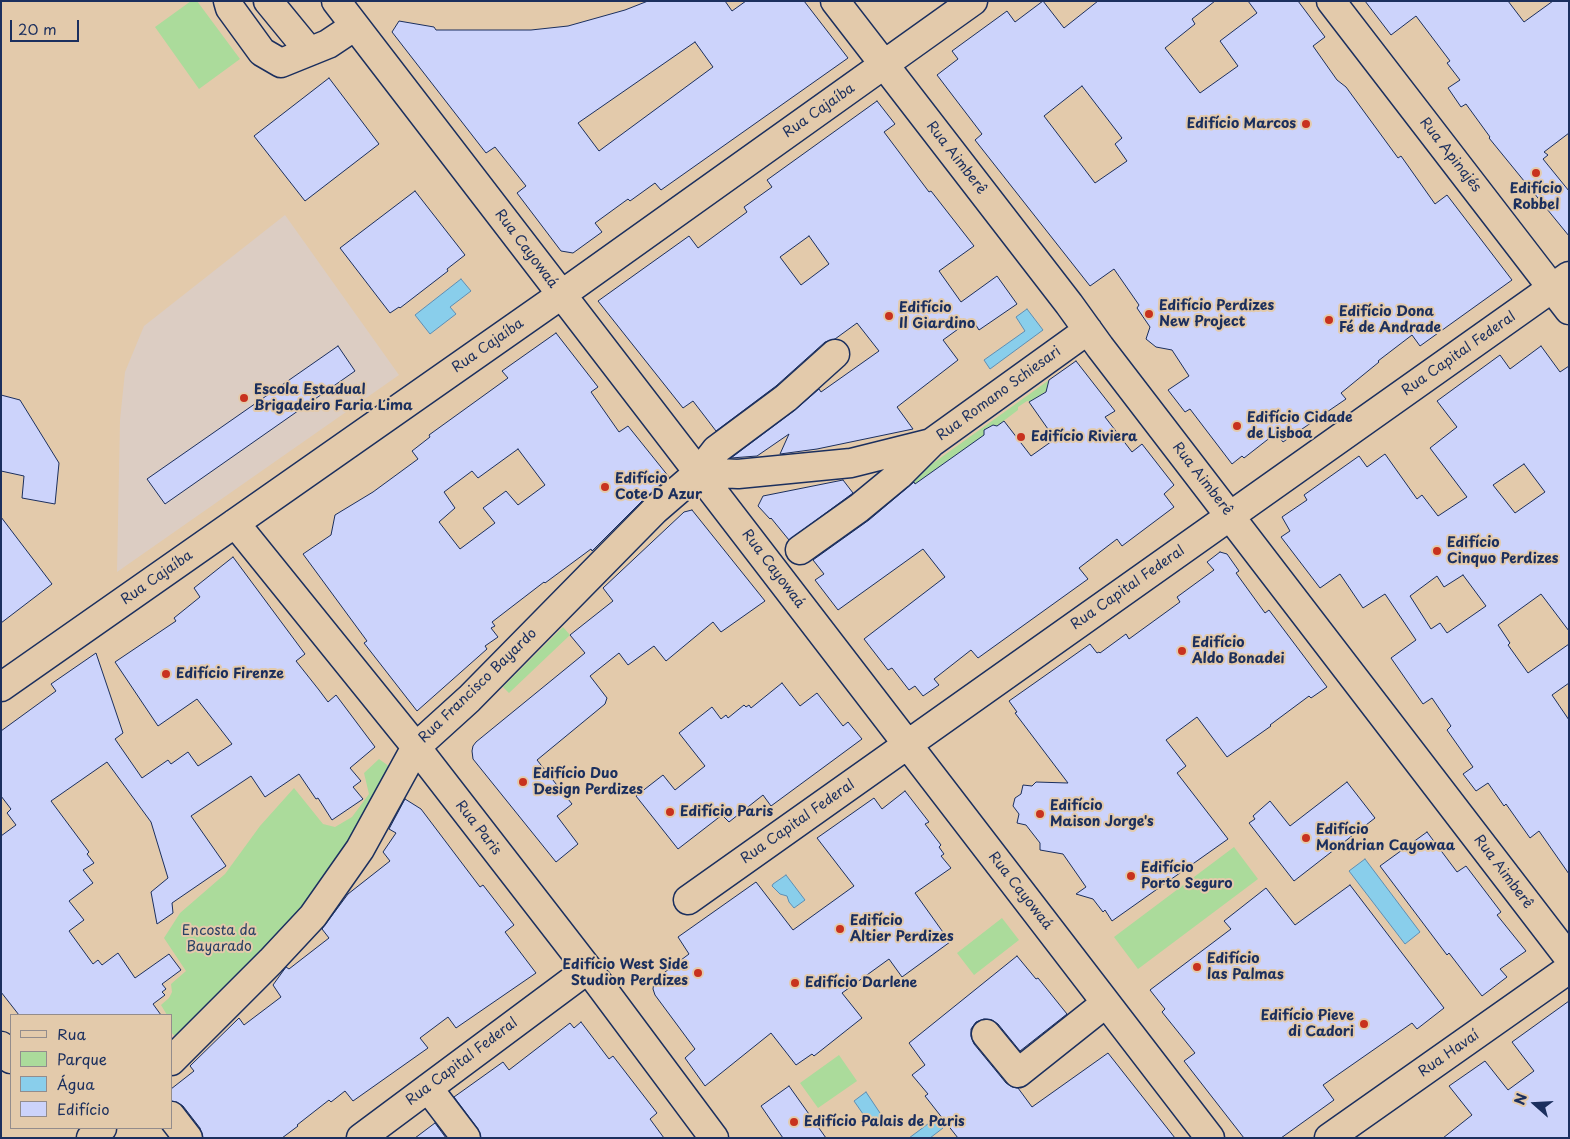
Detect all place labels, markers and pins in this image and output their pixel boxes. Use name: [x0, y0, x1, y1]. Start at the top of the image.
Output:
place label: Edifício Marcos: [1187, 116, 1296, 132]
marker: Edifício Marcos: [1300, 118, 1312, 130]
marker: Edifício Robbel: [1530, 167, 1542, 179]
place label: Edifício Robbel: [1510, 181, 1562, 213]
place label: Edifício Perdizes New Project: [1159, 298, 1274, 331]
place label: Edifício Il Giardino: [899, 300, 975, 332]
place label: Edifício Dona Fé de Andrade: [1339, 304, 1441, 336]
marker: Edifício Perdizes New Project: [1143, 308, 1155, 320]
marker: Edifício Il Giardino: [883, 310, 895, 322]
marker: Edifício Dona Fé de Andrade: [1323, 314, 1335, 326]
place label: Escola Estadual Brigadeiro Faria Lima: [254, 382, 413, 414]
marker: Escola Estadual Brigadeiro Faria Lima: [238, 392, 250, 404]
place label: Edifício Cidade de Lisboa: [1247, 410, 1353, 442]
marker: Edifício Cidade de Lisboa: [1231, 420, 1243, 432]
place label: Edifício Riviera: [1031, 429, 1138, 445]
marker: Edifício Riviera: [1015, 431, 1027, 443]
place label: Edifício Cote D Azur: [615, 471, 702, 504]
marker: Edifício Cote D Azur: [599, 481, 611, 493]
place label: Edifício Cinquo Perdizes: [1447, 535, 1559, 568]
marker: Edifício Cinquo Perdizes: [1431, 545, 1443, 557]
place label: Edifício Aldo Bonadei: [1192, 635, 1285, 668]
marker: Edifício Aldo Bonadei: [1176, 645, 1188, 657]
place label: Edifício Firenze: [176, 666, 284, 682]
marker: Edifício Firenze: [160, 668, 172, 680]
place label: Edifício Duo Design Perdizes: [533, 766, 643, 799]
marker: Edifício Duo Design Perdizes: [517, 776, 529, 788]
place label: Edifício Maison Jorge's: [1050, 798, 1154, 830]
place label: Edifício Paris: [680, 804, 773, 820]
marker: Edifício Paris: [664, 806, 676, 818]
marker: Edifício Maison Jorge's: [1034, 808, 1046, 820]
place label: Edifício Mondrian Cayowaa: [1316, 822, 1455, 854]
marker: Edifício Mondrian Cayowaa: [1300, 832, 1312, 844]
place label: Edifício Porto Seguro: [1141, 860, 1233, 892]
marker: Edifício Porto Seguro: [1125, 870, 1137, 882]
place label: Edifício Altier Perdizes: [850, 913, 954, 946]
marker: Edifício Altier Perdizes: [834, 923, 846, 935]
place label: Edifício las Palmas: [1207, 951, 1284, 984]
place label: Edifício West Side Studion Perdizes: [563, 957, 688, 990]
marker: Edifício las Palmas: [1191, 961, 1203, 973]
marker: Edifício West Side Studion Perdizes: [692, 967, 704, 979]
place label: Edifício Darlene: [805, 975, 917, 991]
marker: Edifício Darlene: [789, 977, 801, 989]
place label: Edifício Pieve di Cadori: [1261, 1008, 1354, 1040]
marker: Edifício Pieve di Cadori: [1358, 1018, 1370, 1030]
place label: Edifício Palais de Paris: [804, 1114, 965, 1130]
marker: Edifício Palais de Paris: [788, 1116, 800, 1128]

